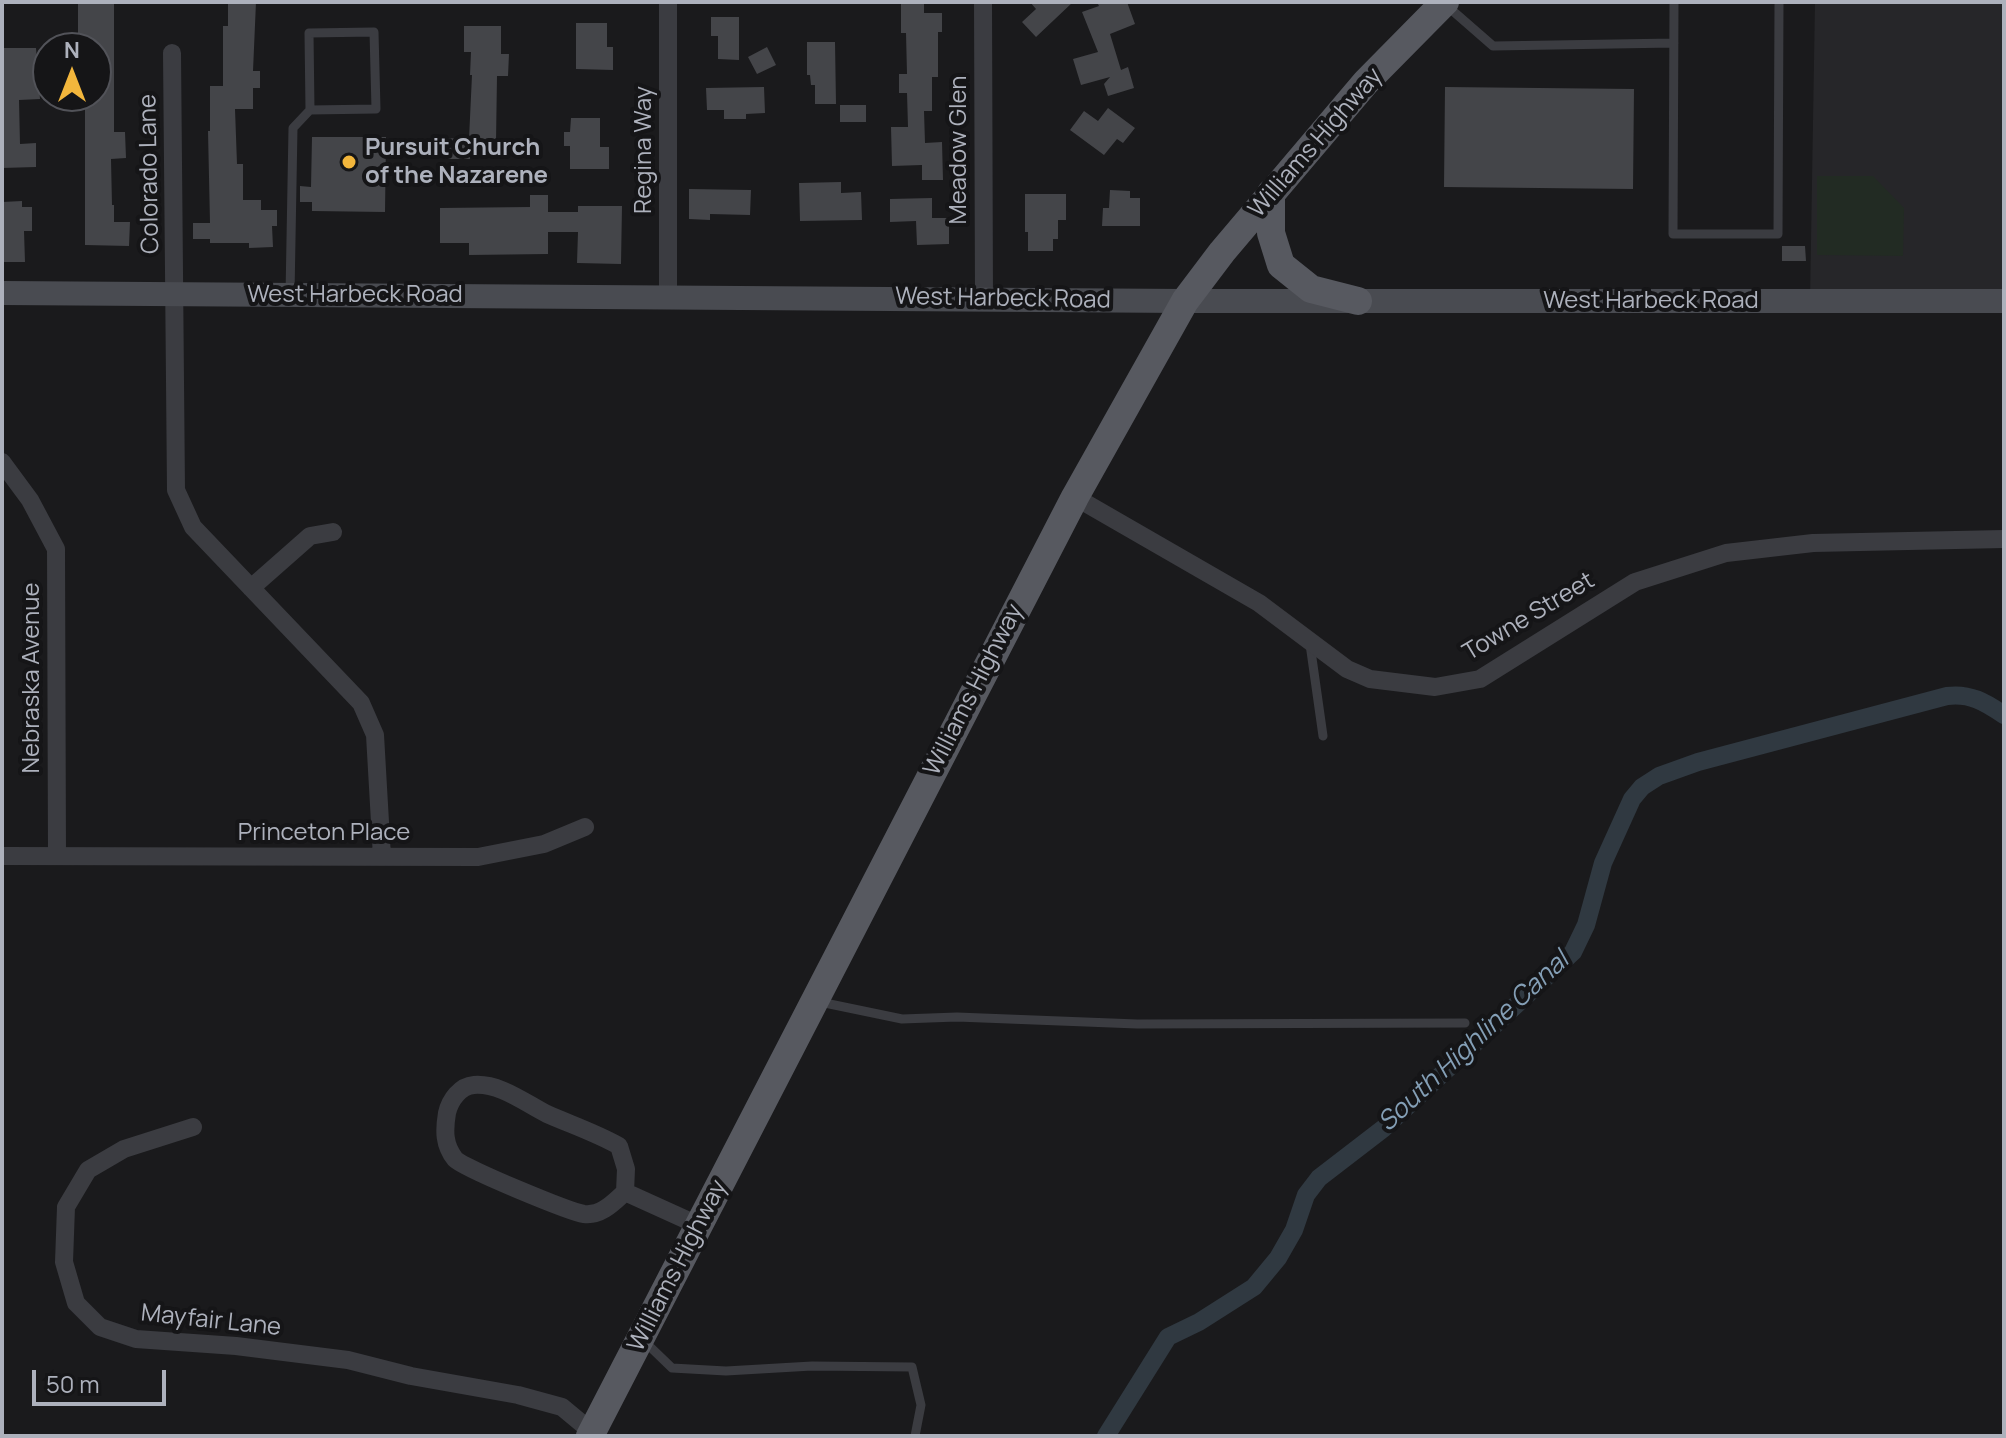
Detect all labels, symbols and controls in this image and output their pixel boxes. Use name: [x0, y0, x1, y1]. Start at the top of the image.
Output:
north arrow: [32, 32, 112, 112]
text: N: [64, 35, 80, 65]
street label: Williams Highway: [1243, 62, 1389, 224]
street label: Meadow Glen: [945, 76, 973, 224]
street label: Regina Way: [630, 86, 658, 214]
street label: Colorado Lane: [134, 94, 166, 254]
place label: Pursuit Church of the Nazarene: [365, 134, 548, 190]
marker: Pursuit Church of the Nazarene: [340, 153, 358, 171]
street label: West Harbeck Road: [247, 281, 463, 309]
street label: West Harbeck Road: [895, 283, 1111, 315]
street label: West Harbeck Road: [1543, 287, 1759, 315]
street label: Towne Street: [1458, 567, 1600, 667]
street label: Nebraska Avenue: [18, 583, 46, 773]
street label: Williams Highway: [918, 599, 1030, 781]
street label: Princeton Place: [238, 819, 410, 847]
water label: South Highline Canal: [1372, 946, 1576, 1138]
street label: Williams Highway: [622, 1175, 734, 1357]
street label: Mayfair Lane: [140, 1299, 282, 1343]
scale bar: [36, 1354, 170, 1404]
text: 50 m: [46, 1367, 100, 1400]

